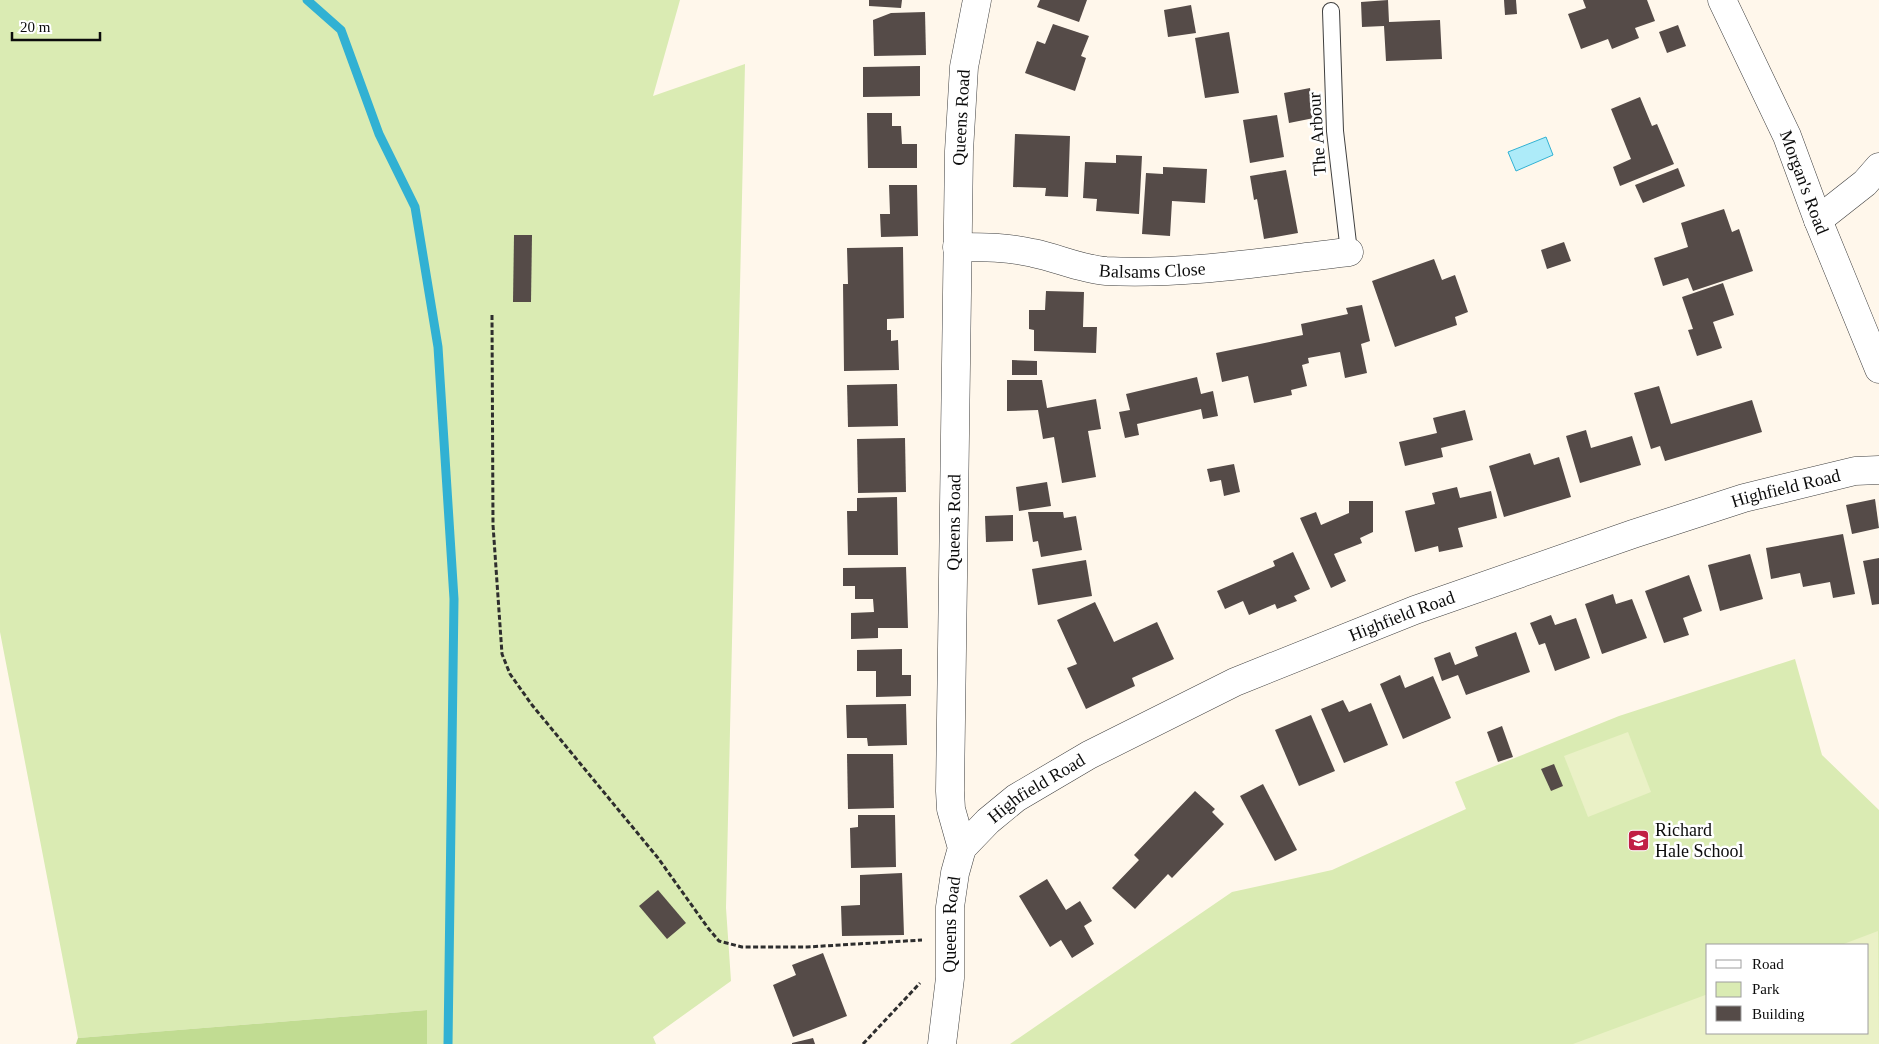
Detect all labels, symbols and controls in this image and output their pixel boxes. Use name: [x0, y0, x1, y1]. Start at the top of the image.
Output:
scale bar: [12, 10, 100, 42]
text: 20 m: [20, 19, 51, 35]
street label: Queens Road: [949, 69, 974, 166]
street label: The Arbour: [1304, 92, 1330, 176]
street label: Morgan's Road: [1776, 127, 1833, 237]
street label: Balsams Close: [1098, 259, 1206, 282]
street label: Highfield Road: [1729, 465, 1842, 511]
street label: Queens Road: [943, 474, 964, 571]
street label: Highfield Road: [1346, 587, 1457, 645]
street label: Highfield Road: [984, 750, 1088, 827]
place label: Richard Hale School: [1655, 820, 1743, 861]
school or university icon: Richard Hale School: [1627, 828, 1651, 852]
street label: Queens Road: [940, 875, 964, 973]
legend: [1706, 944, 1869, 1034]
text: Road: [1752, 956, 1784, 972]
text: Park: [1752, 981, 1780, 997]
text: Building: [1752, 1006, 1805, 1022]

